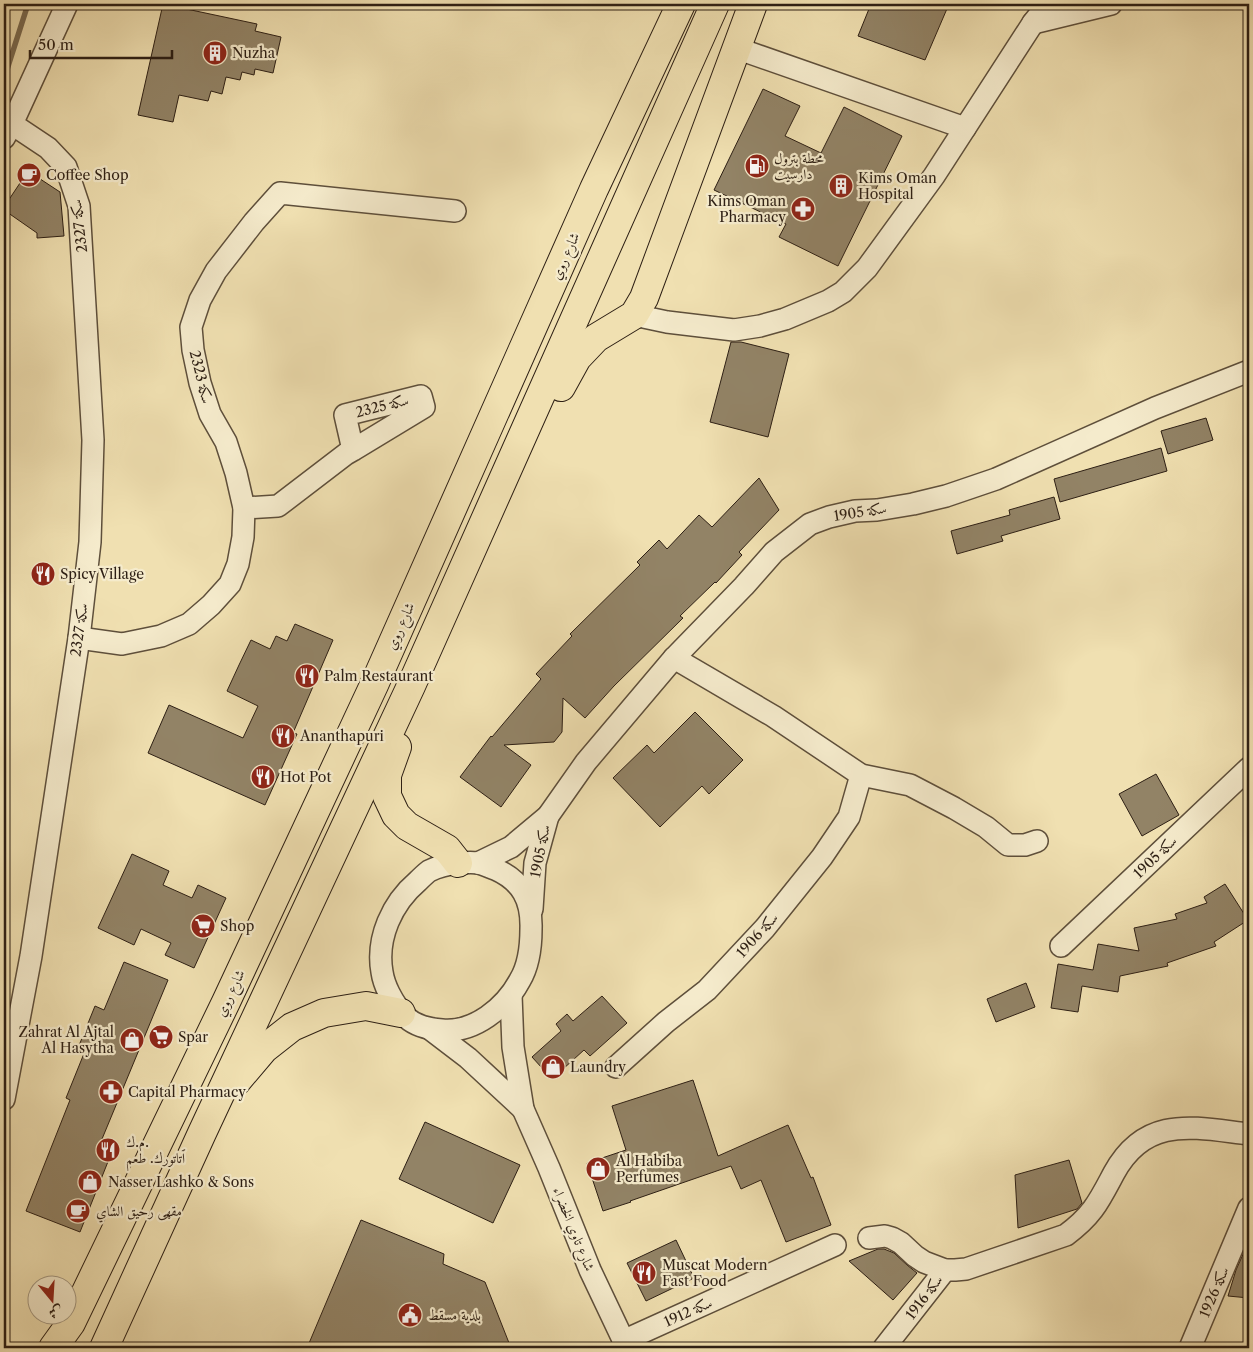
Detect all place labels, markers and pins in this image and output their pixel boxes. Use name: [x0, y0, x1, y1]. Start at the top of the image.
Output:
building icon: Nuzha: [202, 40, 228, 66]
place label: Nuzha: [232, 44, 276, 62]
place label: محطة بترول دارسيت: [774, 149, 824, 183]
fuel station icon: محطة بترول دارسيت: [744, 153, 770, 179]
cafe icon: Coffee Shop: [16, 162, 42, 188]
place label: Coffee Shop: [46, 166, 129, 184]
place label: Kims Oman Hospital: [858, 169, 937, 203]
building icon: Kims Oman Hospital: [828, 173, 854, 199]
place label: Kims Oman Pharmacy: [707, 192, 786, 226]
pharmacy icon: Kims Oman Pharmacy: [790, 196, 816, 222]
restaurant icon: Spicy Village: [30, 561, 56, 587]
place label: Spicy Village: [60, 565, 144, 583]
restaurant icon: Palm Restaurant: [294, 663, 320, 689]
place label: Palm Restaurant: [324, 667, 433, 685]
restaurant icon: Ananthapuri: [270, 723, 296, 749]
place label: Ananthapuri: [299, 727, 384, 745]
restaurant icon: Hot Pot: [250, 764, 276, 790]
place label: Hot Pot: [280, 768, 331, 786]
supermarket icon: Shop: [190, 913, 216, 939]
place label: Shop: [220, 917, 254, 935]
place label: Zahrat Al Ajtal Al Hasytha: [19, 1023, 115, 1057]
supermarket icon: Spar: [148, 1024, 174, 1050]
shop icon: Zahrat Al Ajtal Al Hasytha: [119, 1027, 145, 1053]
place label: Spar: [178, 1028, 208, 1046]
shop icon: Laundry: [540, 1054, 566, 1080]
place label: Laundry: [570, 1058, 626, 1076]
pharmacy icon: Capital Pharmacy: [98, 1079, 124, 1105]
place label: Capital Pharmacy: [128, 1083, 246, 1101]
place label: م.ك. ٱتاتورك. طعم: [126, 1133, 186, 1172]
restaurant icon: م.ك. ٱتاتورك. طعم: [95, 1137, 121, 1163]
place label: Al Habiba Perfumes: [615, 1152, 683, 1186]
shop icon: Al Habiba Perfumes: [585, 1156, 611, 1182]
shop icon: Nasser Lashko & Sons: [77, 1169, 103, 1195]
place label: Nasser Lashko & Sons: [108, 1173, 254, 1191]
cafe icon: مقهى رحيق الشاي: [65, 1198, 91, 1224]
place label: مقهى رحيق الشاي: [96, 1202, 182, 1223]
place label: Muscat Modern Fast Food: [662, 1256, 768, 1290]
restaurant icon: Muscat Modern Fast Food: [631, 1260, 657, 1286]
public building icon: بلدية مسقط: [397, 1302, 423, 1328]
place label: بلدية مسقط: [428, 1306, 481, 1324]

